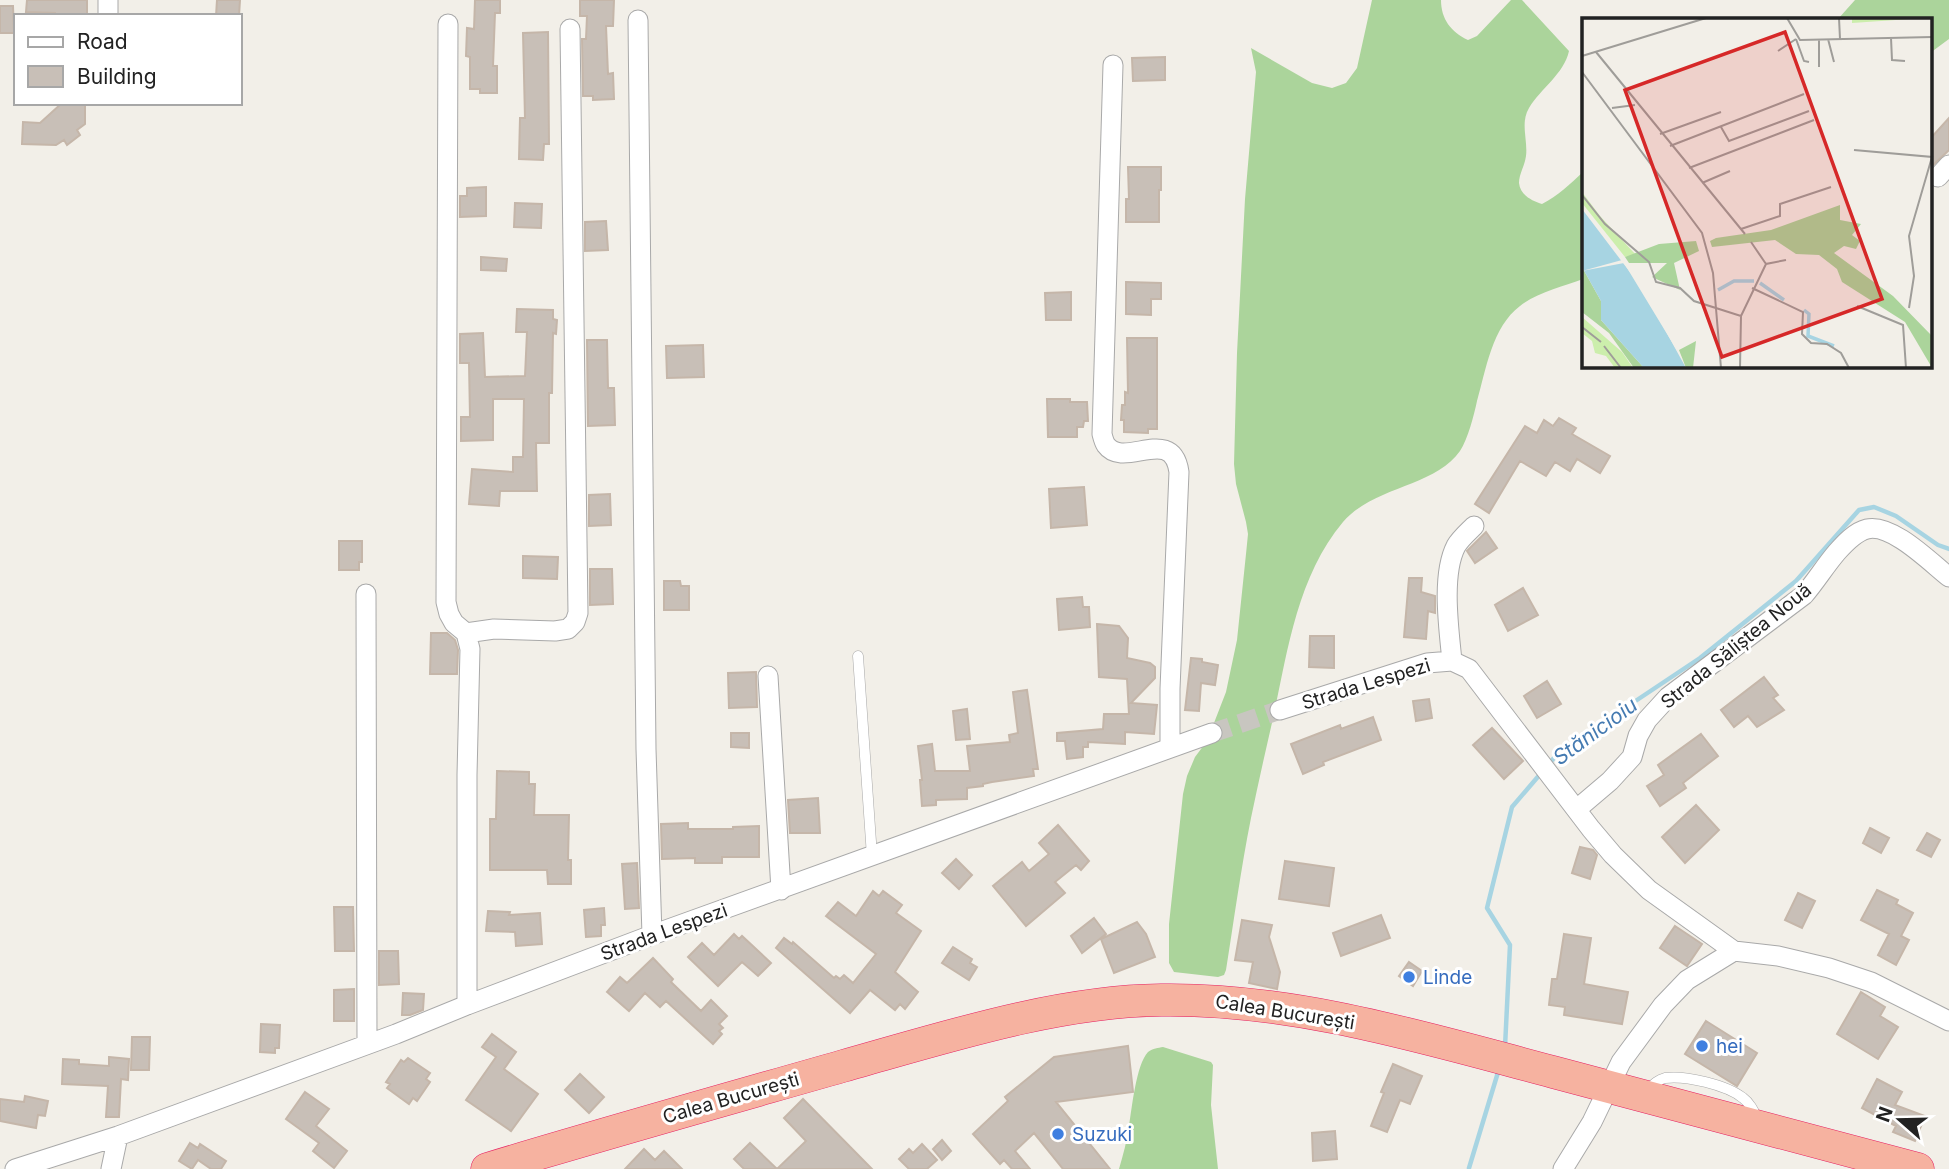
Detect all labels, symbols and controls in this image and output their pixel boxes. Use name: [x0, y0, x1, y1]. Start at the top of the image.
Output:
legend: [14, 14, 242, 105]
inset map: [1582, 18, 1932, 368]
text: Road: [77, 29, 128, 54]
text: Building: [77, 64, 157, 89]
street label: Strada Săliștea Nouă: [1656, 578, 1816, 714]
street label: Strada Lespezi: [1299, 654, 1433, 714]
water label: Stănicioiu: [1548, 692, 1642, 770]
street label: Strada Lespezi: [597, 898, 731, 966]
place label: Linde: [1423, 966, 1472, 989]
marker: Linde: [1401, 969, 1417, 985]
street label: Calea București: [1214, 990, 1356, 1034]
place label: hei: [1716, 1035, 1743, 1058]
marker: hei: [1694, 1038, 1710, 1054]
street label: Calea București: [660, 1068, 802, 1128]
north arrow: [1865, 1085, 1935, 1155]
text: N: [1871, 1104, 1898, 1125]
place label: Suzuki: [1072, 1123, 1132, 1146]
marker: Suzuki: [1050, 1126, 1066, 1142]

